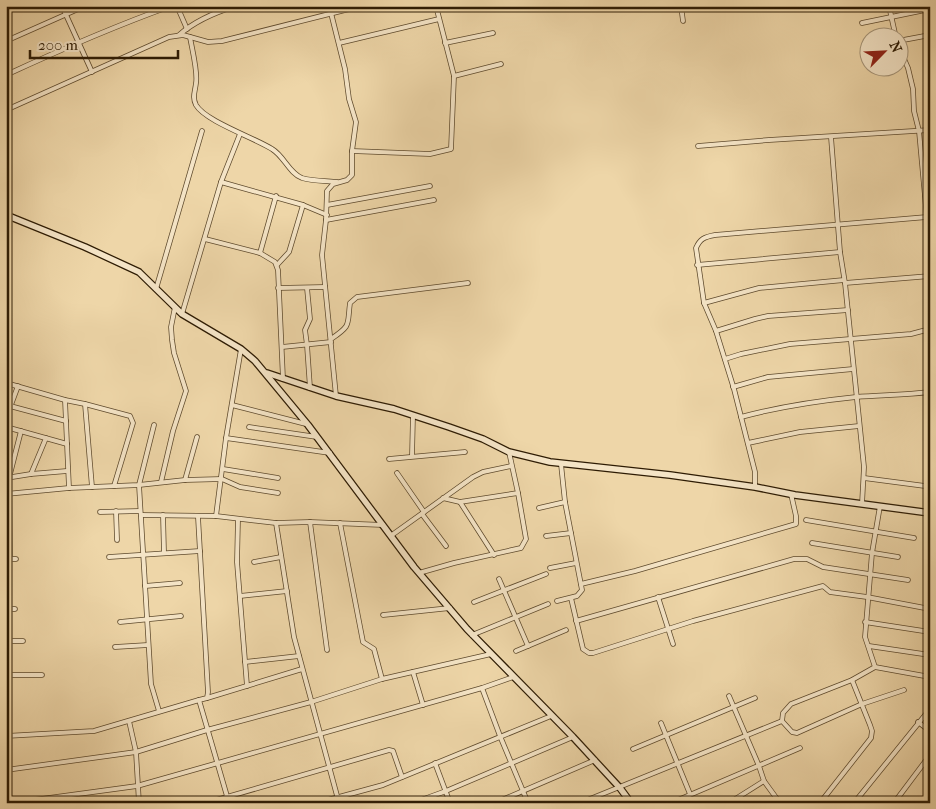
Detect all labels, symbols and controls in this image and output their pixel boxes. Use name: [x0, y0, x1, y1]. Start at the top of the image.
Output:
scale bar: [30, 28, 178, 60]
north arrow: [858, 28, 908, 78]
text: 200 m: [38, 36, 78, 54]
text: N: [885, 39, 905, 56]

